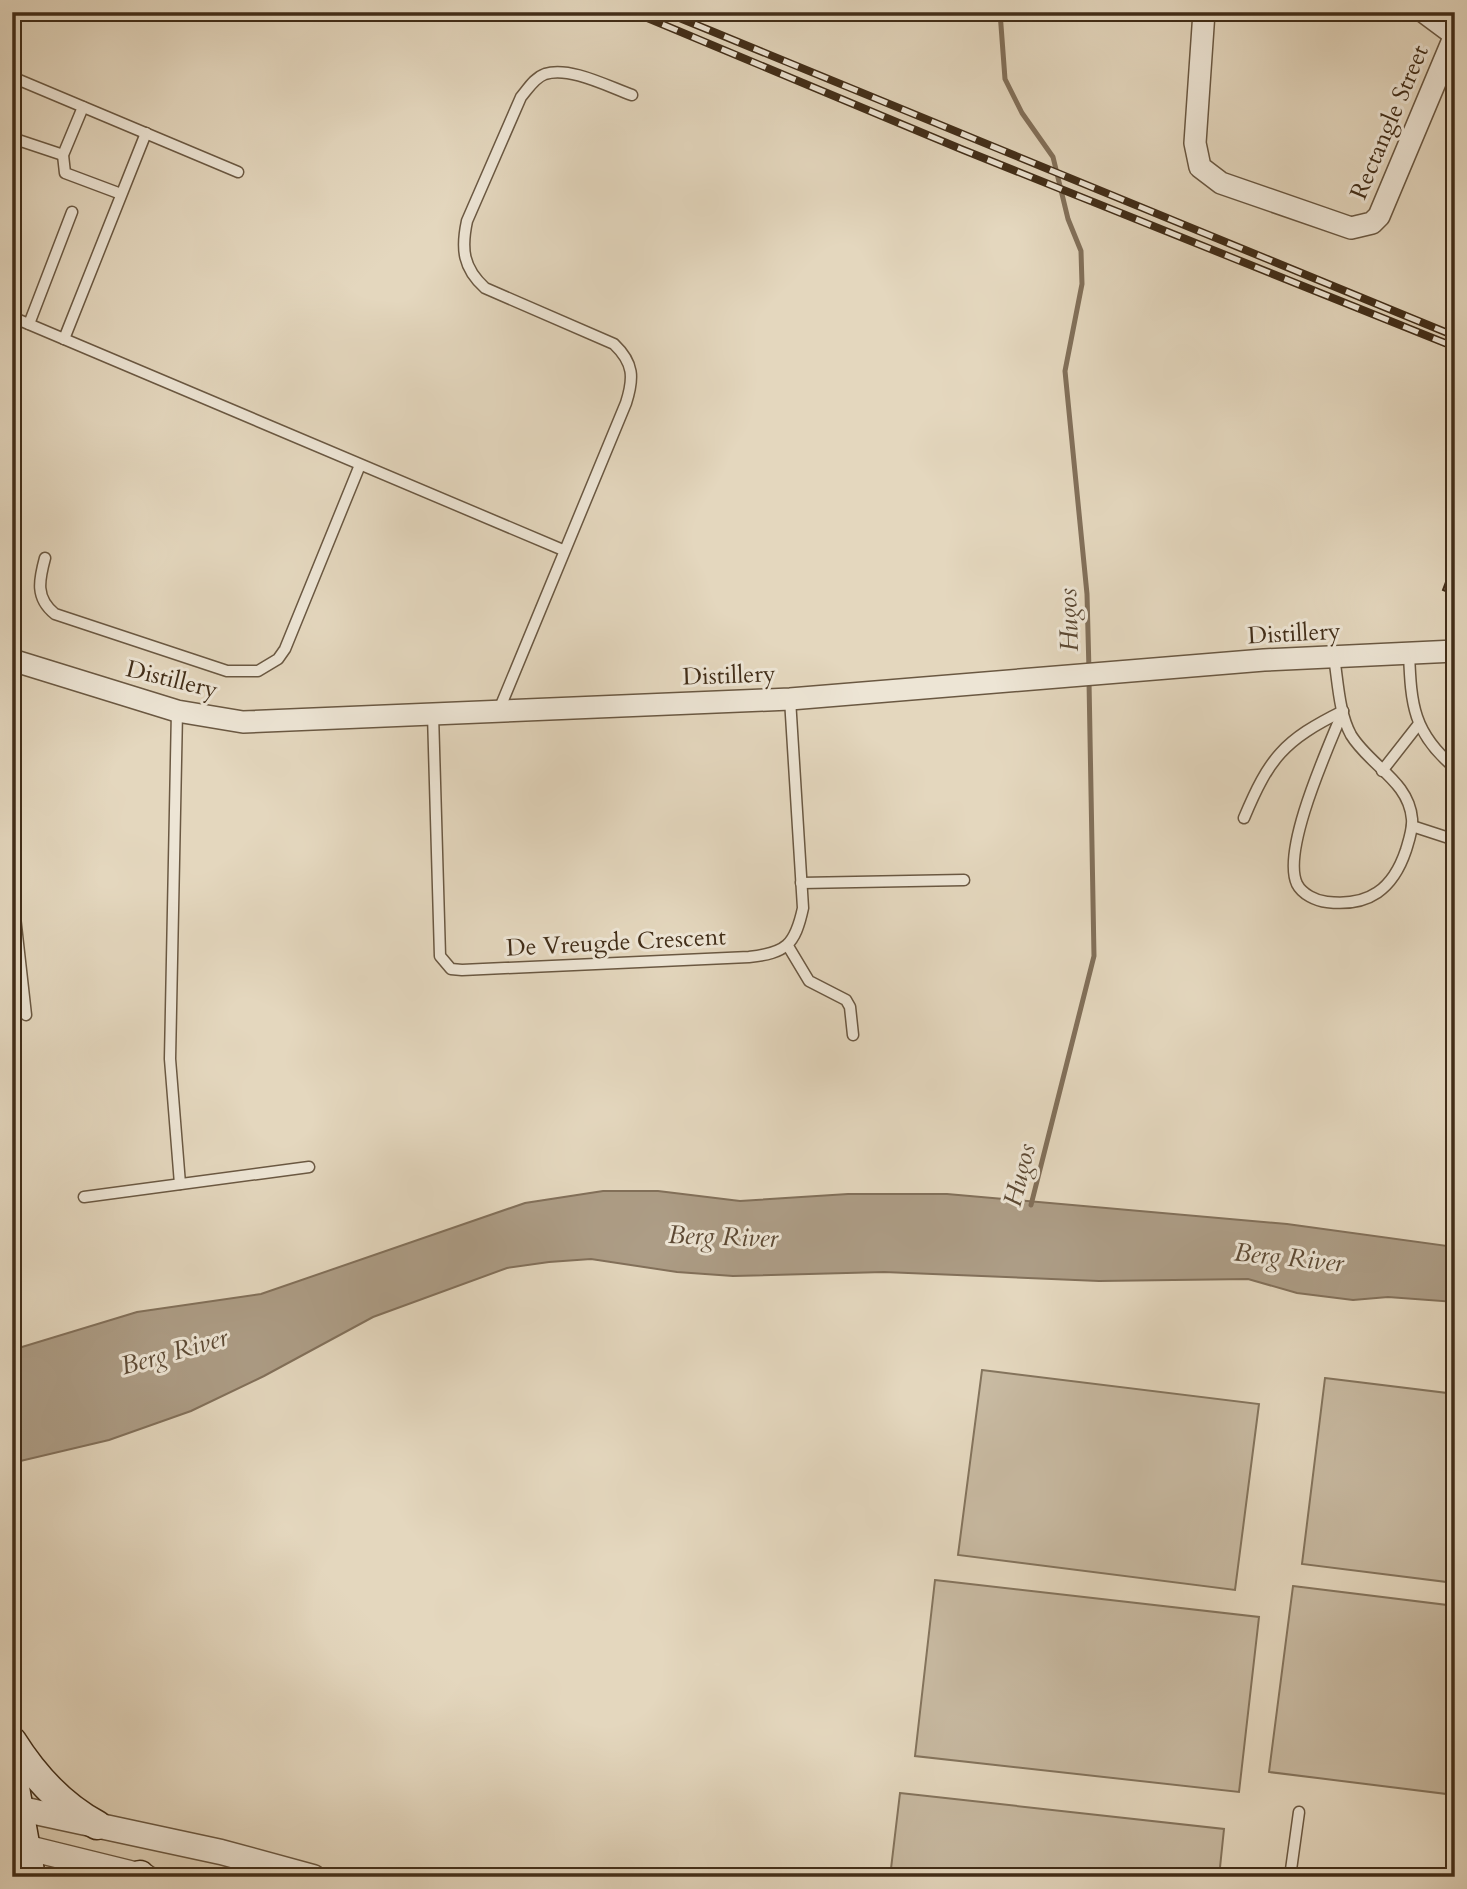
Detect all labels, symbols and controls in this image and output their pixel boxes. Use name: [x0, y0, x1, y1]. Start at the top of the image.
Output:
street label: Rectangle Street: [1342, 40, 1437, 204]
water label: Hugos: [1050, 587, 1087, 652]
street label: Distillery: [1247, 615, 1342, 652]
street label: Distillery: [123, 652, 221, 707]
street label: Distillery: [682, 657, 776, 694]
street label: De Vreugde Crescent: [505, 920, 727, 965]
water label: Hugos: [995, 1140, 1044, 1210]
water label: Berg River: [667, 1217, 780, 1256]
water label: Berg River: [1232, 1234, 1347, 1281]
water label: Berg River: [116, 1319, 233, 1383]

